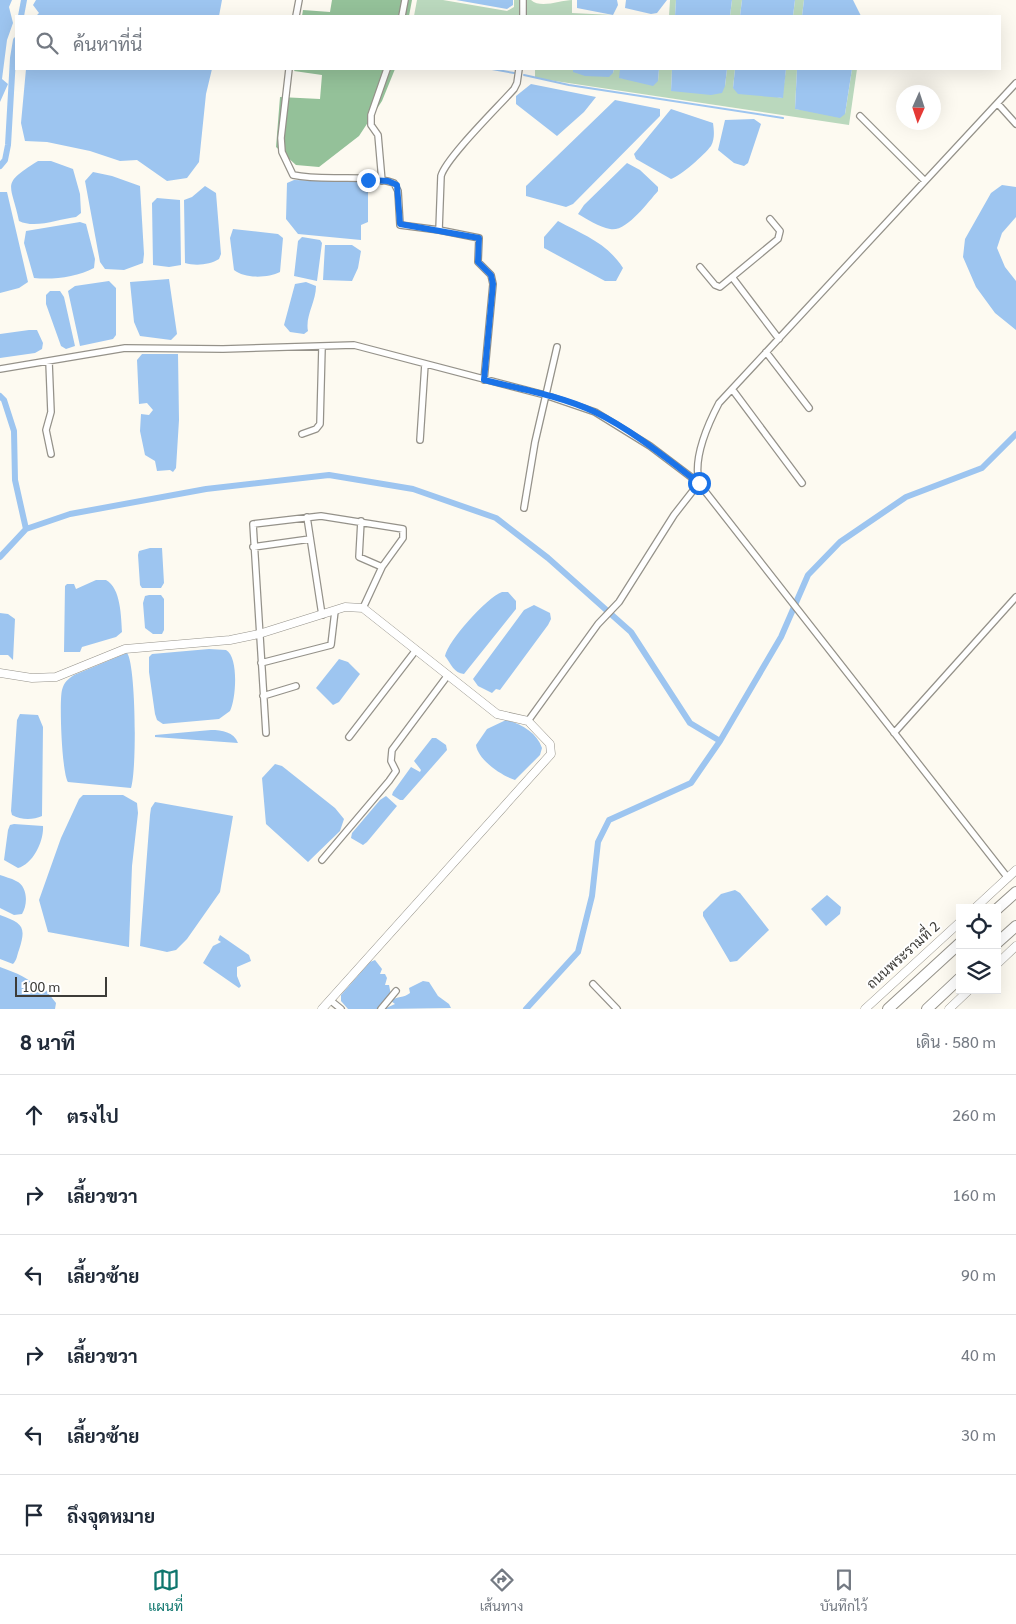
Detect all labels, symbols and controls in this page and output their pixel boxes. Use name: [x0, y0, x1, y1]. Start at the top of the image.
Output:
search box: [15, 15, 1001, 70]
icon: search: [33, 29, 61, 57]
text: ค้นหาที่นี่: [73, 31, 142, 55]
north arrow: [896, 85, 941, 130]
route end: [357, 169, 380, 192]
route start: [688, 472, 711, 495]
map controls: [956, 904, 1001, 994]
button: locate: [956, 904, 1001, 949]
street label: ถนนพระรามที่ 2: [861, 915, 943, 992]
button: layers: [956, 949, 1001, 994]
scale bar: [15, 974, 108, 997]
text: 100 m: [22, 977, 60, 995]
text: 8 นาที: [20, 1028, 75, 1055]
text: เดิน · 580 m: [916, 1031, 996, 1052]
icon: ahead: [20, 1101, 48, 1129]
text: ตรงไป: [67, 1103, 119, 1127]
text: 260 m: [952, 1104, 996, 1125]
icon: right: [20, 1181, 48, 1209]
text: เลี้ยวขวา: [67, 1183, 138, 1207]
text: 160 m: [952, 1184, 996, 1205]
icon: left: [20, 1261, 48, 1289]
text: เลี้ยวซ้าย: [67, 1263, 139, 1287]
text: 90 m: [961, 1264, 996, 1285]
icon: right: [20, 1341, 48, 1369]
text: เลี้ยวขวา: [67, 1343, 138, 1367]
text: 40 m: [961, 1344, 996, 1365]
icon: left: [20, 1421, 48, 1449]
text: เลี้ยวซ้าย: [67, 1423, 139, 1447]
text: 30 m: [961, 1424, 996, 1445]
icon: arrive: [20, 1501, 48, 1529]
text: ถึงจุดหมาย: [67, 1503, 155, 1527]
tab: แผนที่: [148, 1566, 183, 1614]
tab: เส้นทาง: [480, 1566, 523, 1614]
tab: บันทึกไว้: [820, 1566, 868, 1614]

